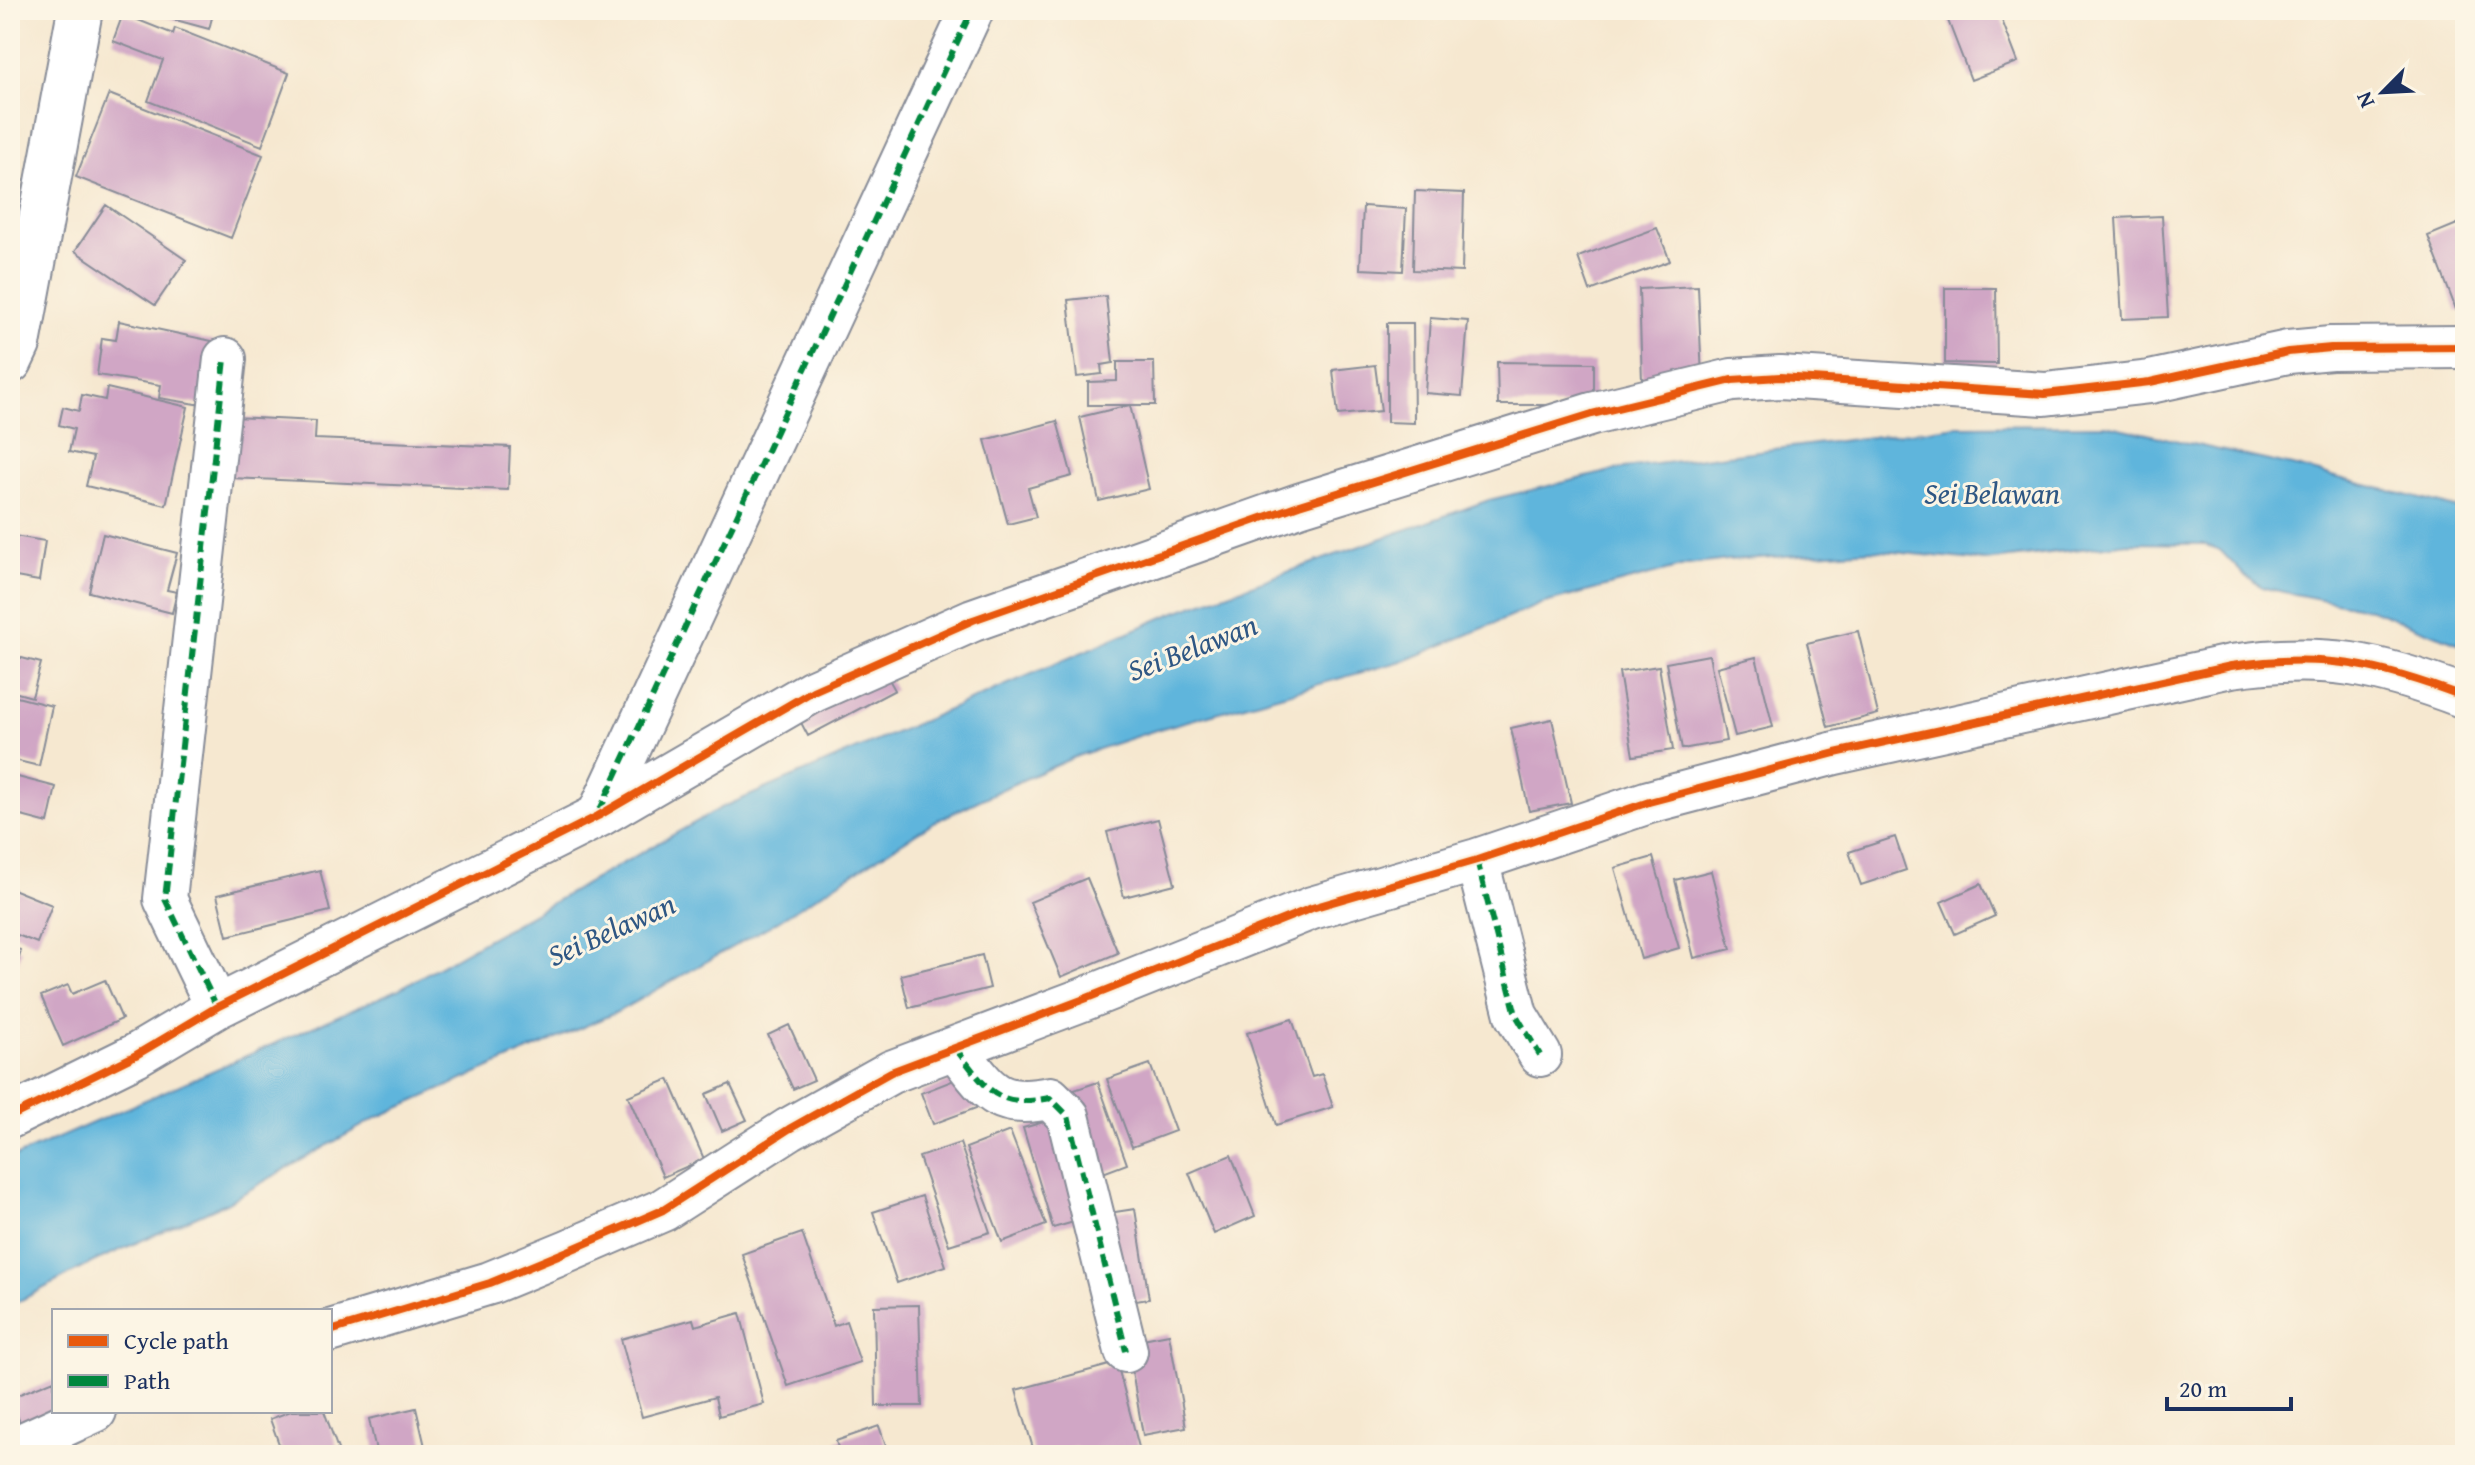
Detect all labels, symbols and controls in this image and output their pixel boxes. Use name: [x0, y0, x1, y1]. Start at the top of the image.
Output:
north arrow: [2343, 52, 2423, 132]
text: N: [2347, 87, 2382, 113]
water label: Sei Belawan: [1924, 471, 2060, 515]
water label: Sei Belawan: [1121, 602, 1263, 692]
water label: Sei Belawan: [540, 881, 682, 977]
legend: [52, 1309, 332, 1413]
text: Cycle path: [124, 1323, 229, 1358]
scale bar: [2167, 1361, 2291, 1411]
text: Path: [124, 1363, 171, 1398]
text: 20 m: [2179, 1371, 2227, 1406]

